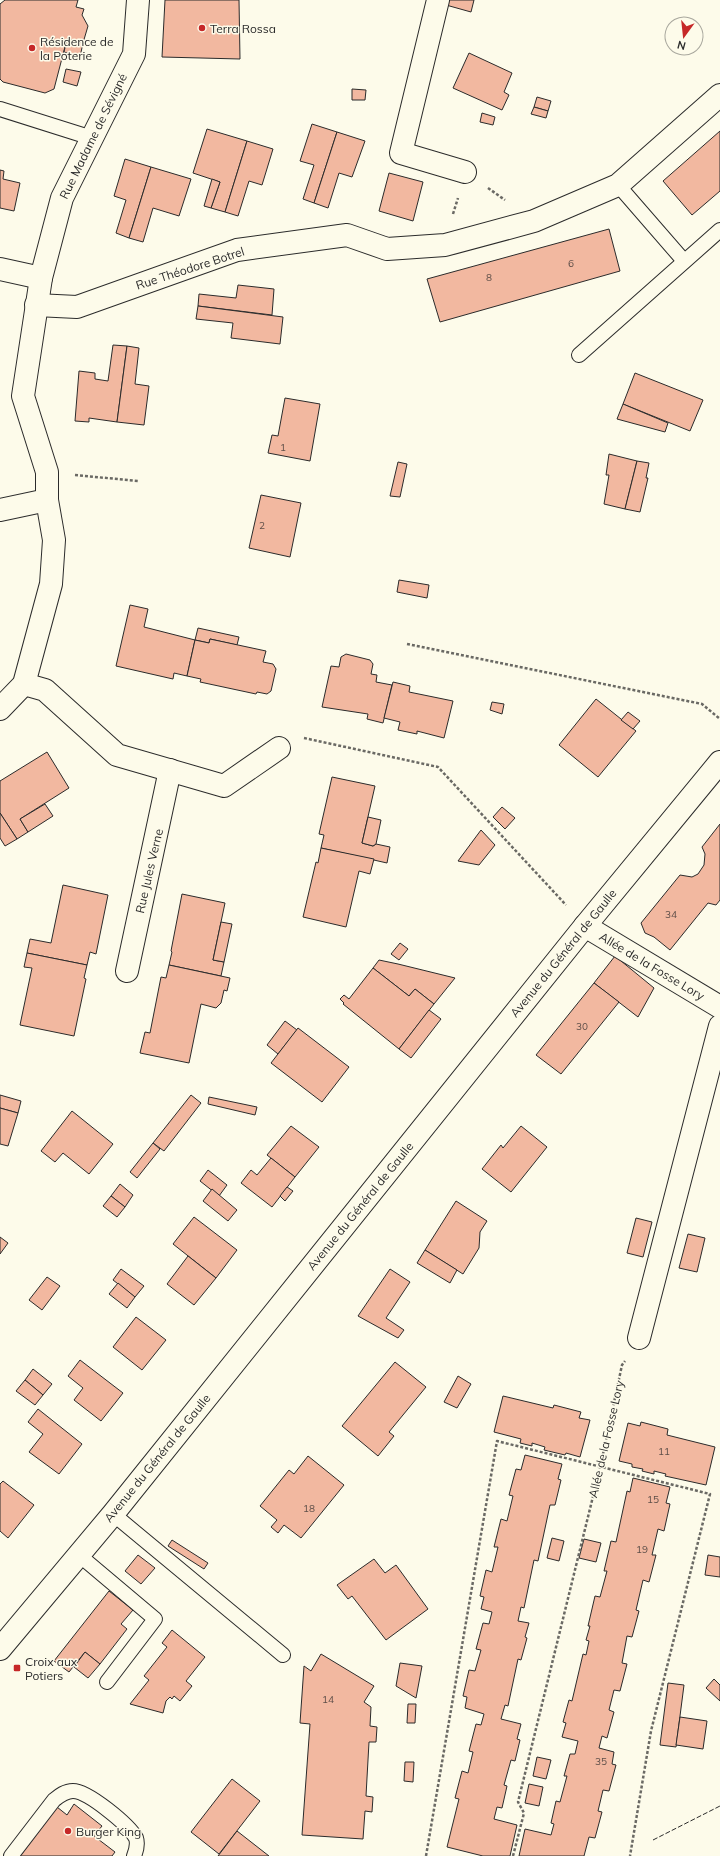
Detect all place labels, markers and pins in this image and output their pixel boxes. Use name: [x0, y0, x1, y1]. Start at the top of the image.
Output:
place label: Terra Rossa: [210, 21, 276, 36]
marker: Terra Rossa: [197, 23, 207, 33]
place label: Résidence de la Poterie: [40, 34, 113, 63]
marker: Résidence de la Poterie: [27, 43, 37, 53]
place label: Croix aux Potiers: [25, 1654, 78, 1683]
marker: Croix aux Potiers: [12, 1663, 22, 1673]
place label: Burger King: [76, 1824, 141, 1839]
marker: Burger King: [63, 1826, 73, 1836]

